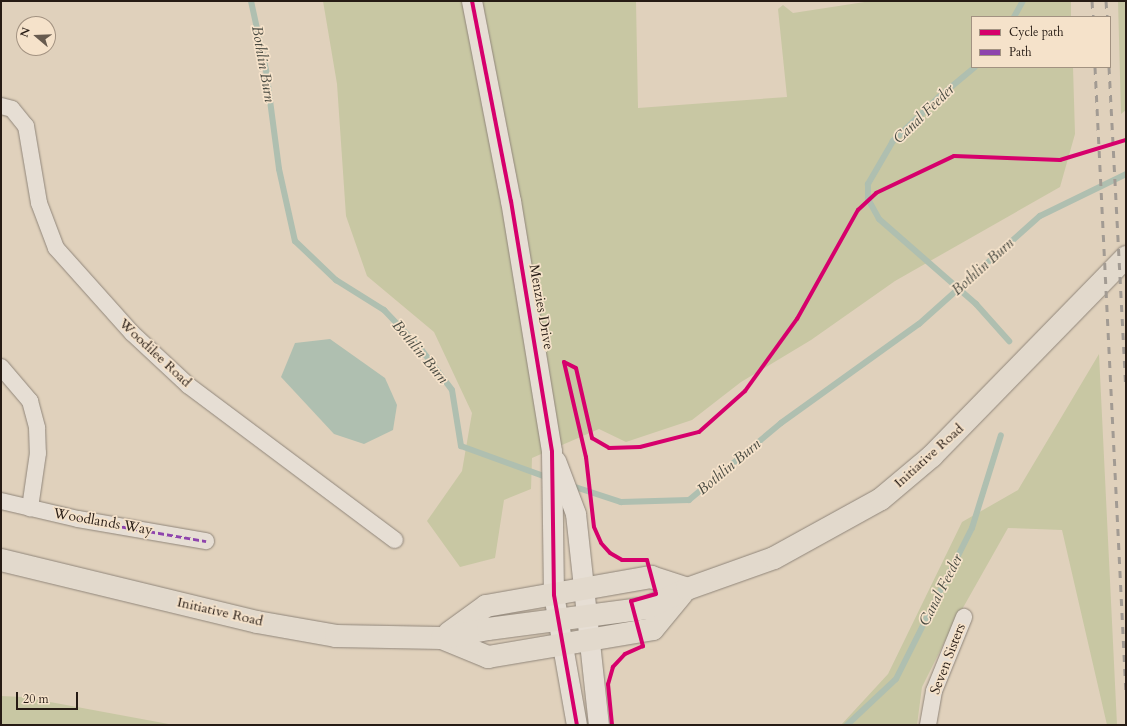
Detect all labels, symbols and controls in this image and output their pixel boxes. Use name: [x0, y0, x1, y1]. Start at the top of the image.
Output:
north arrow: [16, 16, 56, 56]
legend: [971, 16, 1111, 68]
water label: Bothlin Burn: [247, 24, 279, 104]
text: Cycle path: [1009, 24, 1064, 40]
text: N: [16, 25, 34, 39]
text: Path: [1009, 44, 1032, 60]
water label: Canal Feeder: [890, 80, 958, 148]
water label: Bothlin Burn: [948, 235, 1018, 299]
street label: Menzies Drive: [525, 263, 557, 351]
street label: Woodilee Road: [115, 315, 195, 391]
water label: Bothlin Burn: [388, 317, 452, 387]
street label: Initiative Road: [891, 421, 967, 491]
water label: Bothlin Burn: [694, 435, 764, 499]
street label: Woodlands Way: [52, 505, 154, 539]
water label: Canal Feeder: [915, 551, 967, 629]
street label: Initiative Road: [176, 594, 264, 630]
street label: Seven Sisters: [927, 621, 969, 697]
scale bar: [18, 684, 80, 710]
text: 20 m: [23, 691, 49, 707]

